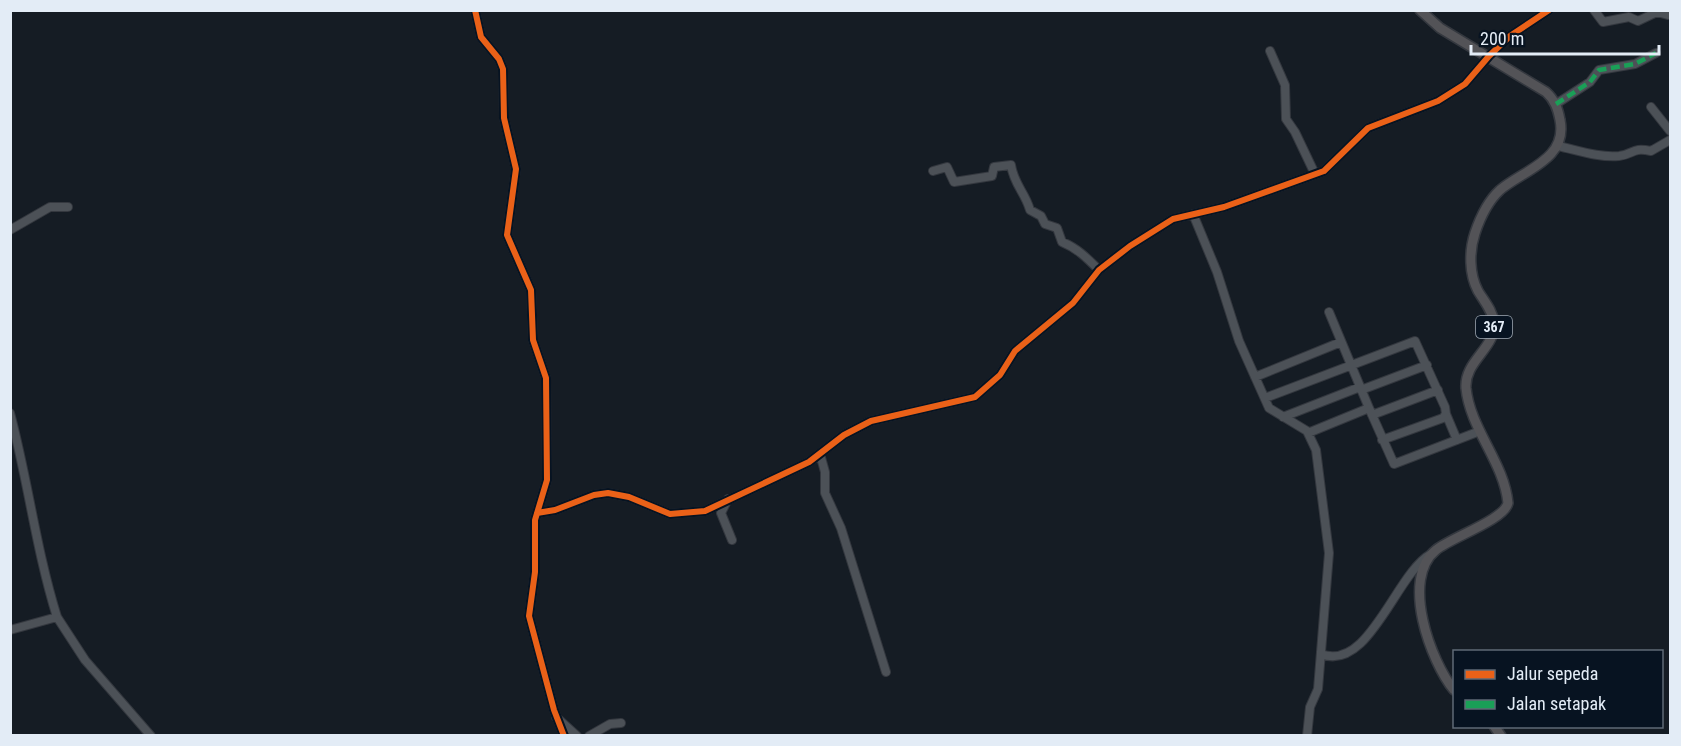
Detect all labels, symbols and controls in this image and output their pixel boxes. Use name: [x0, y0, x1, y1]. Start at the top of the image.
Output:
scale bar: [1471, 18, 1658, 56]
text: 200 m: [1480, 28, 1524, 49]
road number: 367: [1476, 316, 1512, 338]
legend: [1453, 650, 1663, 728]
text: Jalur sepeda: [1507, 663, 1598, 684]
text: Jalan setapak: [1507, 693, 1606, 714]

